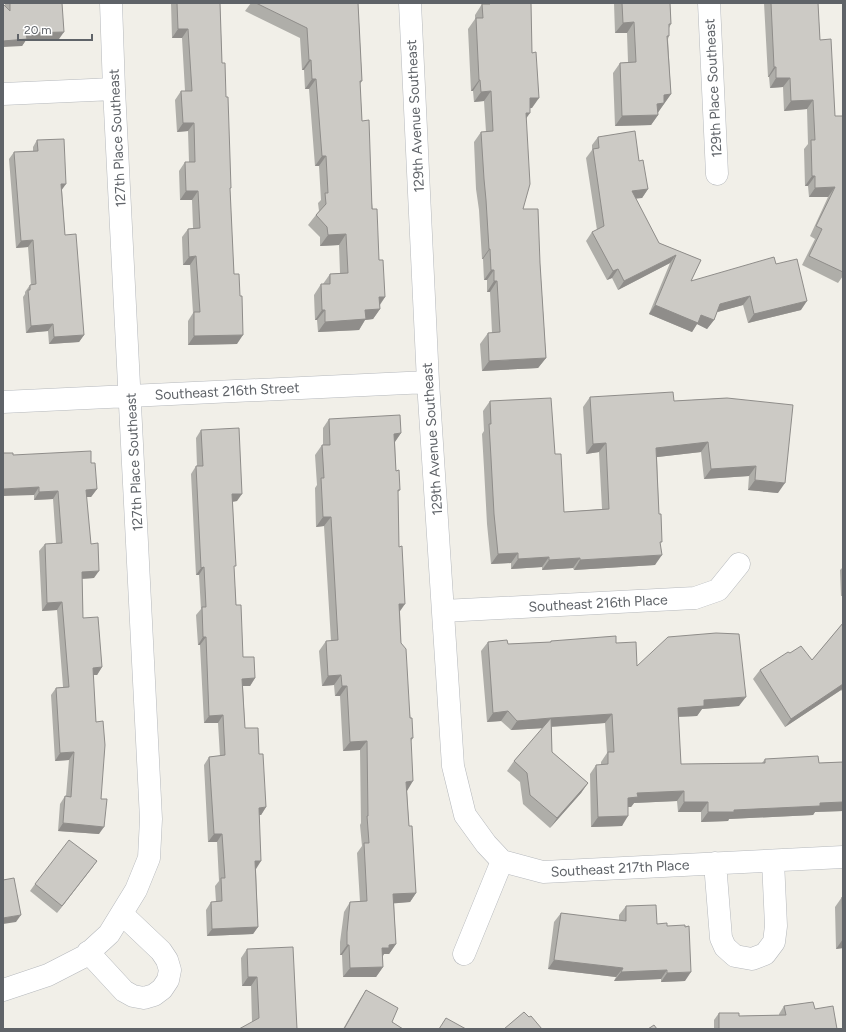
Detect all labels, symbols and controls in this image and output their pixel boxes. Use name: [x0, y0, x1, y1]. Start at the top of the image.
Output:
scale bar: [18, 16, 92, 42]
street label: 129th Place Southeast: [701, 18, 726, 158]
text: 20 m: [24, 23, 52, 37]
street label: 129th Avenue Southeast: [403, 39, 428, 193]
street label: 127th Place Southeast: [105, 68, 130, 208]
street label: 129th Avenue Southeast: [419, 362, 446, 516]
street label: Southeast 216th Street: [154, 379, 300, 404]
street label: 127th Place Southeast: [122, 392, 147, 532]
street label: Southeast 216th Place: [528, 591, 668, 616]
street label: Southeast 217th Place: [550, 856, 690, 881]

